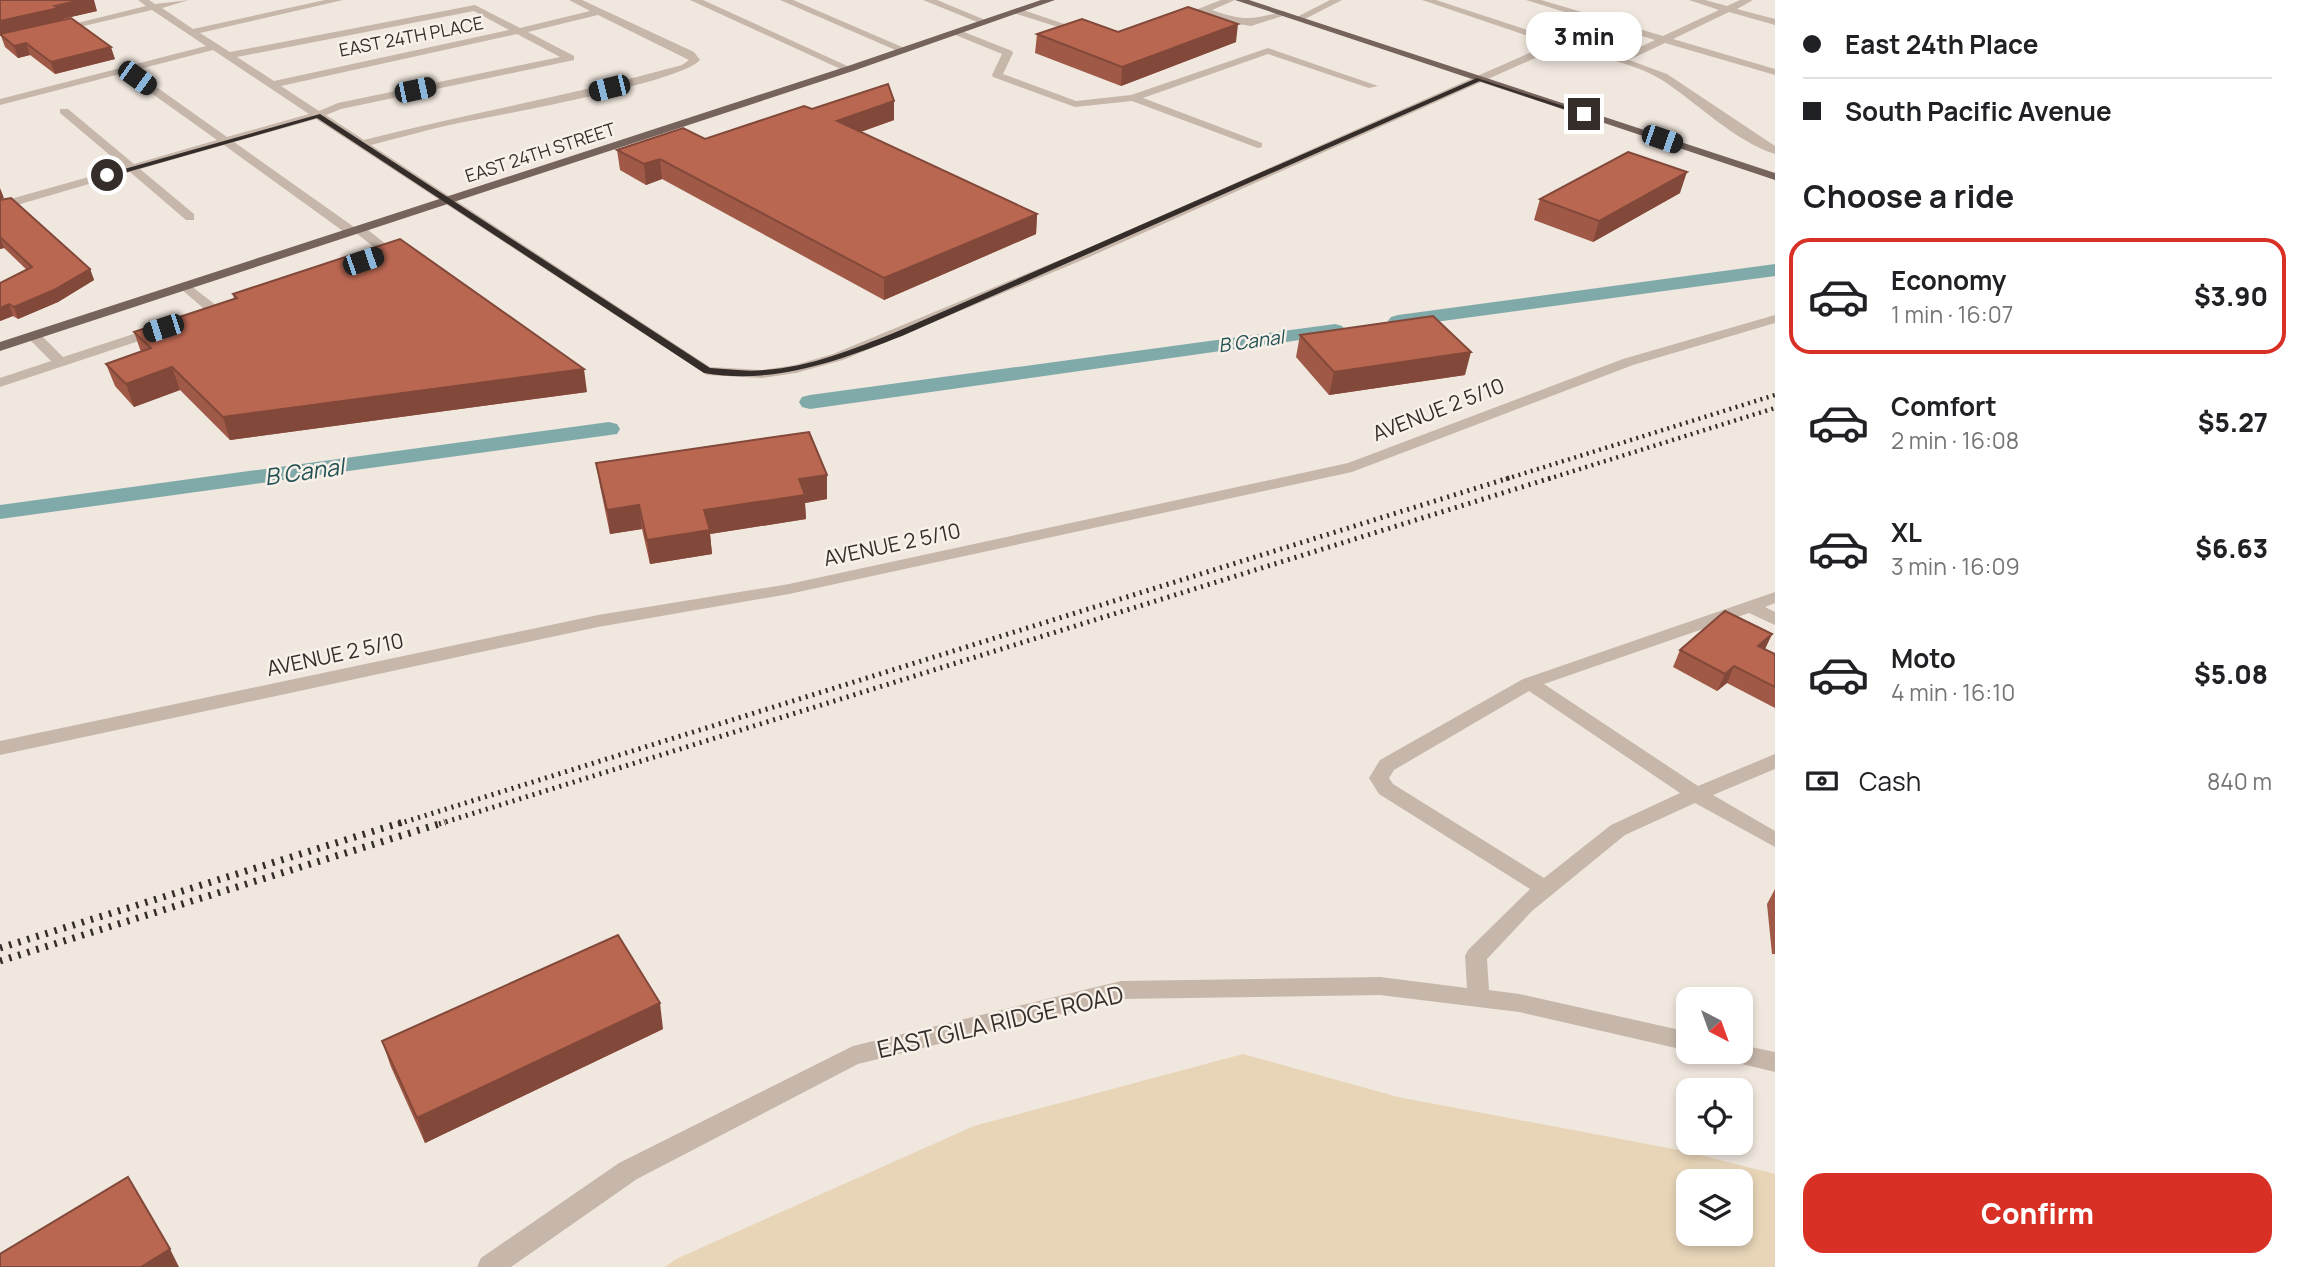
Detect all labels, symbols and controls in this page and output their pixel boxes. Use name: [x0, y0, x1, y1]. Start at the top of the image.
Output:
street label: EAST 24TH PLACE: [337, 10, 485, 62]
callout: 3 min: [1526, 12, 1642, 61]
text: 3 min: [1554, 20, 1614, 52]
text: East 24th Place: [1845, 26, 2038, 62]
car: [114, 57, 161, 99]
car: [587, 73, 632, 103]
car: [393, 75, 438, 105]
text: South Pacific Avenue: [1845, 93, 2112, 129]
route end: [1568, 98, 1600, 130]
street label: EAST 24TH STREET: [462, 116, 618, 188]
car: [1639, 122, 1686, 156]
route start: [91, 159, 123, 191]
text: Choose a ride: [1803, 174, 2014, 218]
car: [340, 244, 387, 278]
text: Economy: [1891, 262, 2006, 298]
icon: car: [1807, 265, 1870, 328]
text: $3.90: [2194, 278, 2268, 314]
text: 1 min · 16:07: [1891, 298, 2013, 330]
car: [140, 312, 187, 344]
water label: B Canal: [1217, 323, 1288, 358]
street label: AVENUE 2 5/10: [1368, 371, 1508, 447]
text: Comfort: [1891, 388, 1997, 424]
icon: car: [1807, 391, 1870, 454]
text: $5.27: [2198, 404, 2268, 440]
text: 2 min · 16:08: [1891, 424, 2019, 456]
water label: B Canal: [262, 449, 348, 492]
text: XL: [1891, 514, 1922, 550]
street label: AVENUE 2 5/10: [821, 516, 963, 572]
icon: car: [1807, 517, 1870, 580]
text: $6.63: [2195, 530, 2268, 566]
text: 3 min · 16:09: [1891, 550, 2020, 582]
street label: AVENUE 2 5/10: [264, 626, 406, 682]
text: Moto: [1891, 640, 1956, 676]
icon: car: [1807, 643, 1870, 706]
text: $5.08: [2194, 656, 2268, 692]
text: 4 min · 16:10: [1891, 676, 2015, 708]
icon: cash: [1803, 762, 1841, 800]
text: Cash: [1859, 763, 1921, 799]
text: 840 m: [2207, 765, 2272, 797]
street label: EAST GILA RIDGE ROAD: [874, 977, 1126, 1065]
north arrow: [1676, 987, 1754, 1064]
map controls: [1676, 987, 1753, 1246]
button: locate: [1676, 1078, 1753, 1155]
button: layers: [1676, 1169, 1753, 1246]
button: Confirm: [1803, 1173, 2272, 1253]

